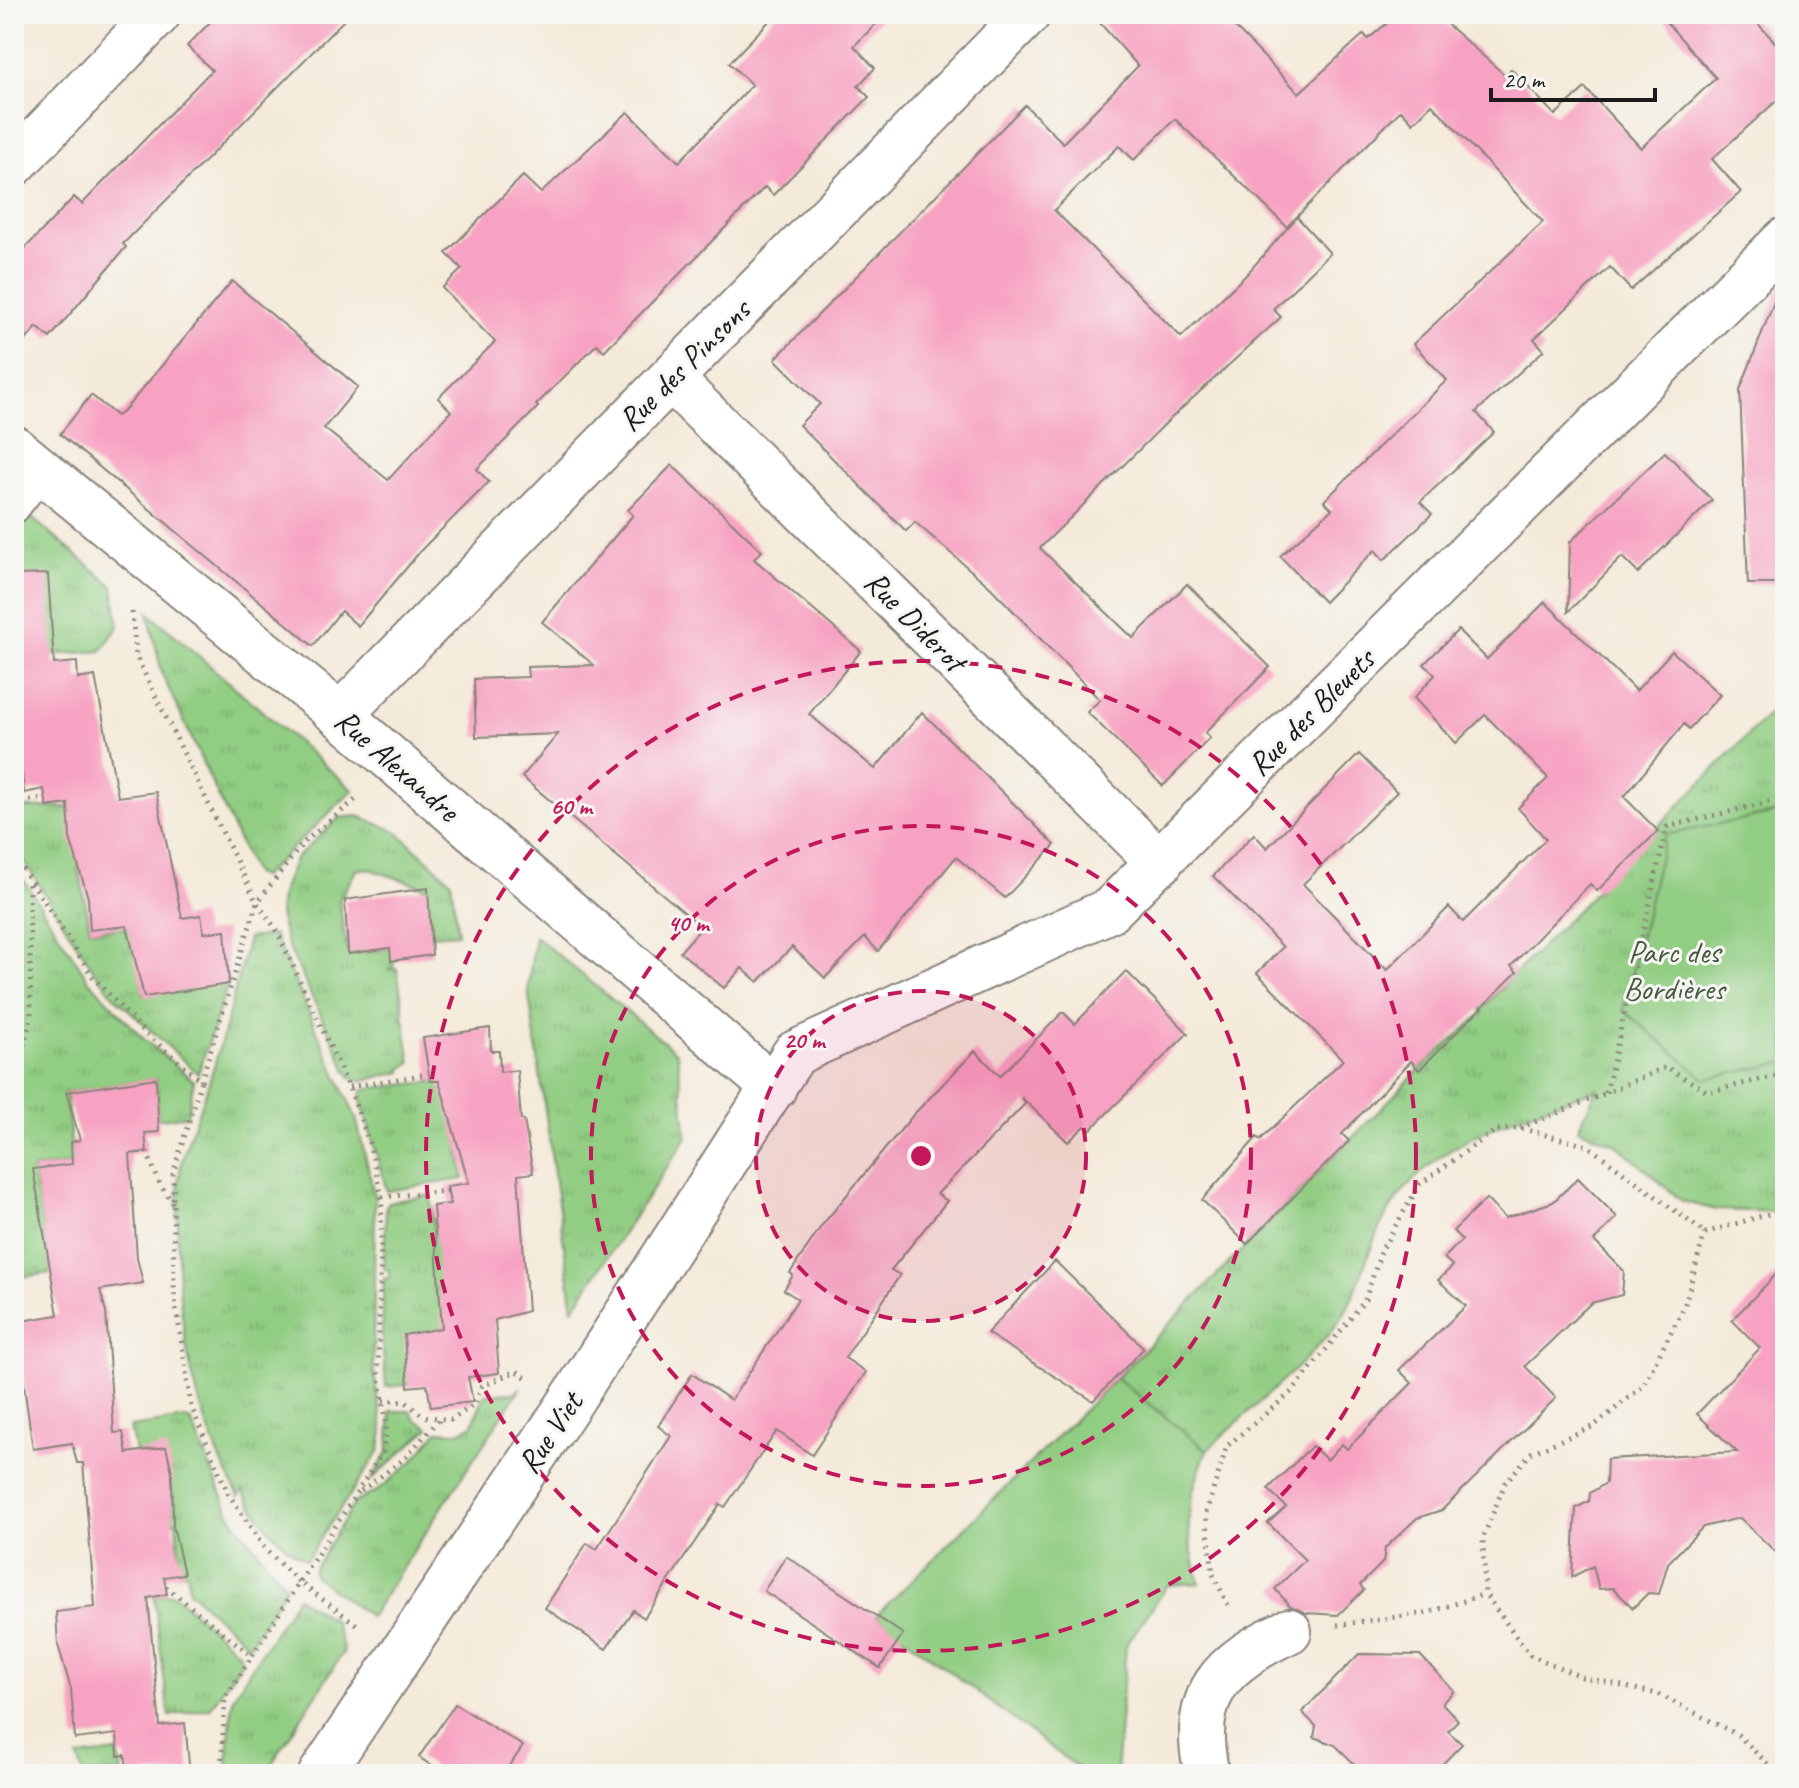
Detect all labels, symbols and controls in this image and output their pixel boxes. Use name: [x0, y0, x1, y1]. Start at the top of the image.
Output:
scale bar: [1491, 52, 1655, 102]
text: 20 m: [1503, 65, 1546, 95]
street label: Rue des Pinsons: [609, 288, 761, 440]
street label: Rue Diderot: [856, 562, 978, 684]
street label: Rue des Bleuets: [1239, 638, 1385, 784]
street label: Rue Alexandre: [326, 700, 470, 832]
text: 60 m: [550, 791, 594, 821]
text: 40 m: [667, 908, 711, 938]
park label: Parc des Bordières: [1623, 931, 1727, 1009]
text: 20 m: [783, 1025, 827, 1055]
centre of rings: [907, 1142, 935, 1170]
street label: Rue Viet: [508, 1382, 594, 1481]

